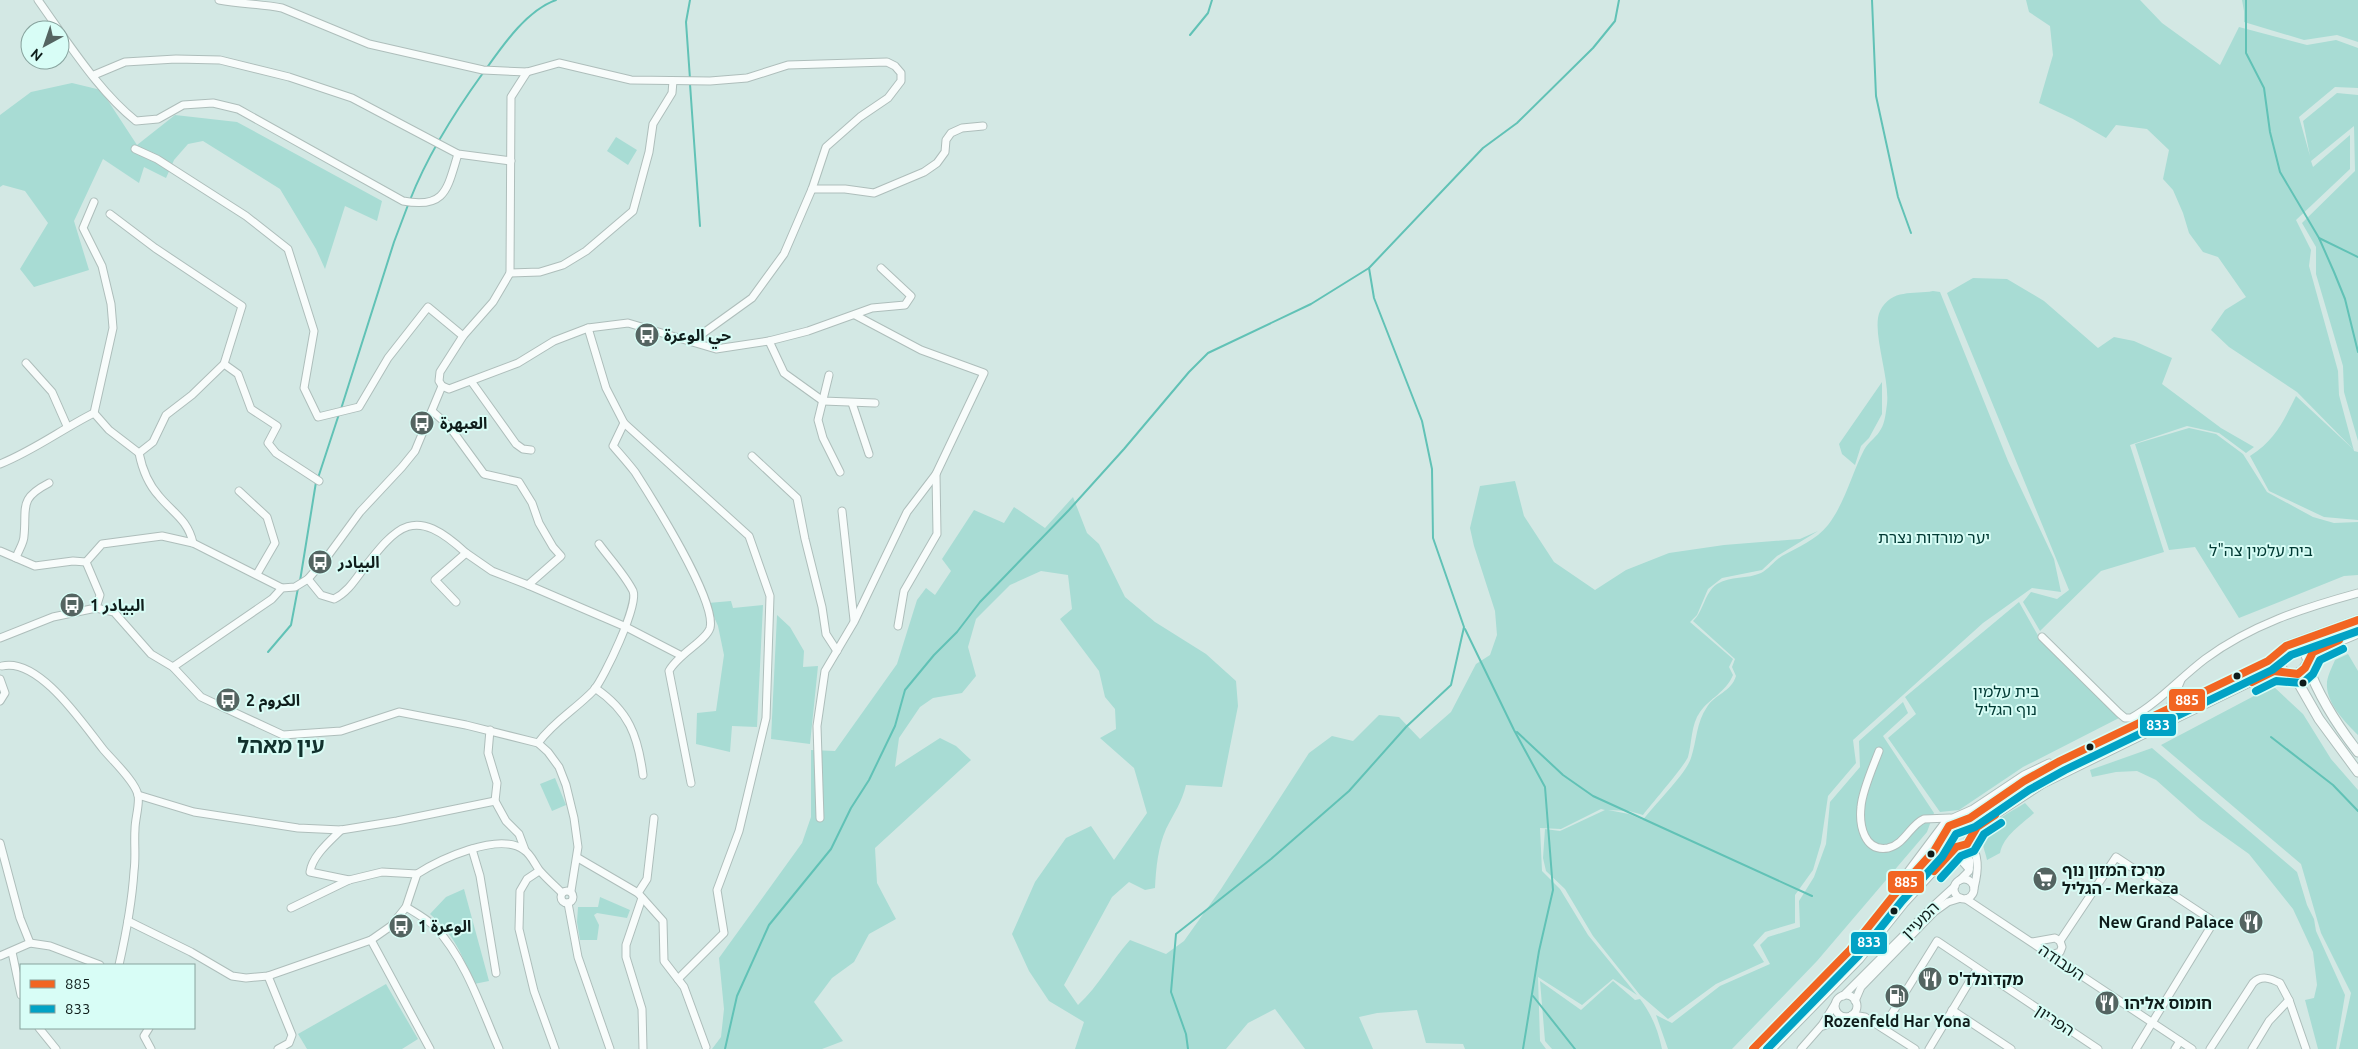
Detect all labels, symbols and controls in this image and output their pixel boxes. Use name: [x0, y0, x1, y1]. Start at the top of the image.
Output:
north arrow: [20, 20, 70, 70]
text: N: [27, 45, 46, 64]
bus stop icon: حي الوعرة: [634, 322, 660, 348]
place label: حي الوعرة: [664, 326, 731, 349]
bus stop icon: العبهرة: [409, 410, 435, 436]
place label: العبهرة: [440, 414, 487, 433]
park label: יער מורדות נצרת: [1878, 528, 1990, 546]
park label: בית עלמין צה"ל: [2209, 541, 2313, 559]
bus stop icon: البيادر: [307, 549, 333, 575]
place label: البيادر: [337, 553, 380, 572]
bus stop icon: البيادر 1: [59, 592, 85, 618]
place label: البيادر 1: [90, 596, 145, 615]
unlabelled marker: [2232, 671, 2242, 681]
unlabelled marker: [2298, 678, 2308, 688]
park label: בית עלמין נוף הגליל: [1973, 682, 2039, 718]
bus stop icon: الكروم 2: [215, 687, 241, 713]
line badge: 885: [2168, 688, 2206, 712]
place label: الكروم 2: [246, 691, 300, 712]
text: 885: [2175, 692, 2199, 708]
line badge: 833: [2139, 713, 2177, 737]
text: 833: [2146, 717, 2170, 733]
district label: עין מאהל: [237, 733, 325, 757]
unlabelled marker: [2085, 742, 2095, 752]
unlabelled marker: [1926, 849, 1936, 859]
place label: מרכז המזון נוף הגליל - Merkaza: [2062, 861, 2179, 897]
supermarket icon: מרכז המזון נוף הגליל - Merkaza: [2032, 866, 2058, 892]
line badge: 885: [1887, 870, 1925, 894]
text: 885: [1894, 874, 1918, 890]
street label: המעיין: [1898, 898, 1942, 942]
unlabelled marker: [1889, 906, 1899, 916]
restaurant icon: New Grand Palace: [2238, 909, 2264, 935]
bus stop icon: الوعرة 1: [388, 913, 414, 939]
place label: New Grand Palace: [2099, 913, 2234, 931]
place label: الوعرة 1: [418, 917, 471, 936]
line badge: 833: [1850, 931, 1888, 955]
text: 833: [1857, 934, 1881, 950]
street label: העבודה: [2035, 940, 2089, 984]
legend: [20, 964, 195, 1029]
restaurant icon: מקדונלד'ס: [1917, 966, 1943, 992]
place label: מקדונלד'ס: [1948, 970, 2024, 988]
text: 885: [65, 975, 90, 992]
fuel station icon: Rozenfeld Har Yona: [1884, 983, 1910, 1009]
restaurant icon: חומוס אליהו: [2094, 990, 2120, 1016]
place label: חומוס אליהו: [2124, 994, 2212, 1012]
text: 833: [65, 1000, 90, 1017]
street label: הפריון: [2032, 1001, 2078, 1039]
place label: Rozenfeld Har Yona: [1823, 1012, 1971, 1030]

